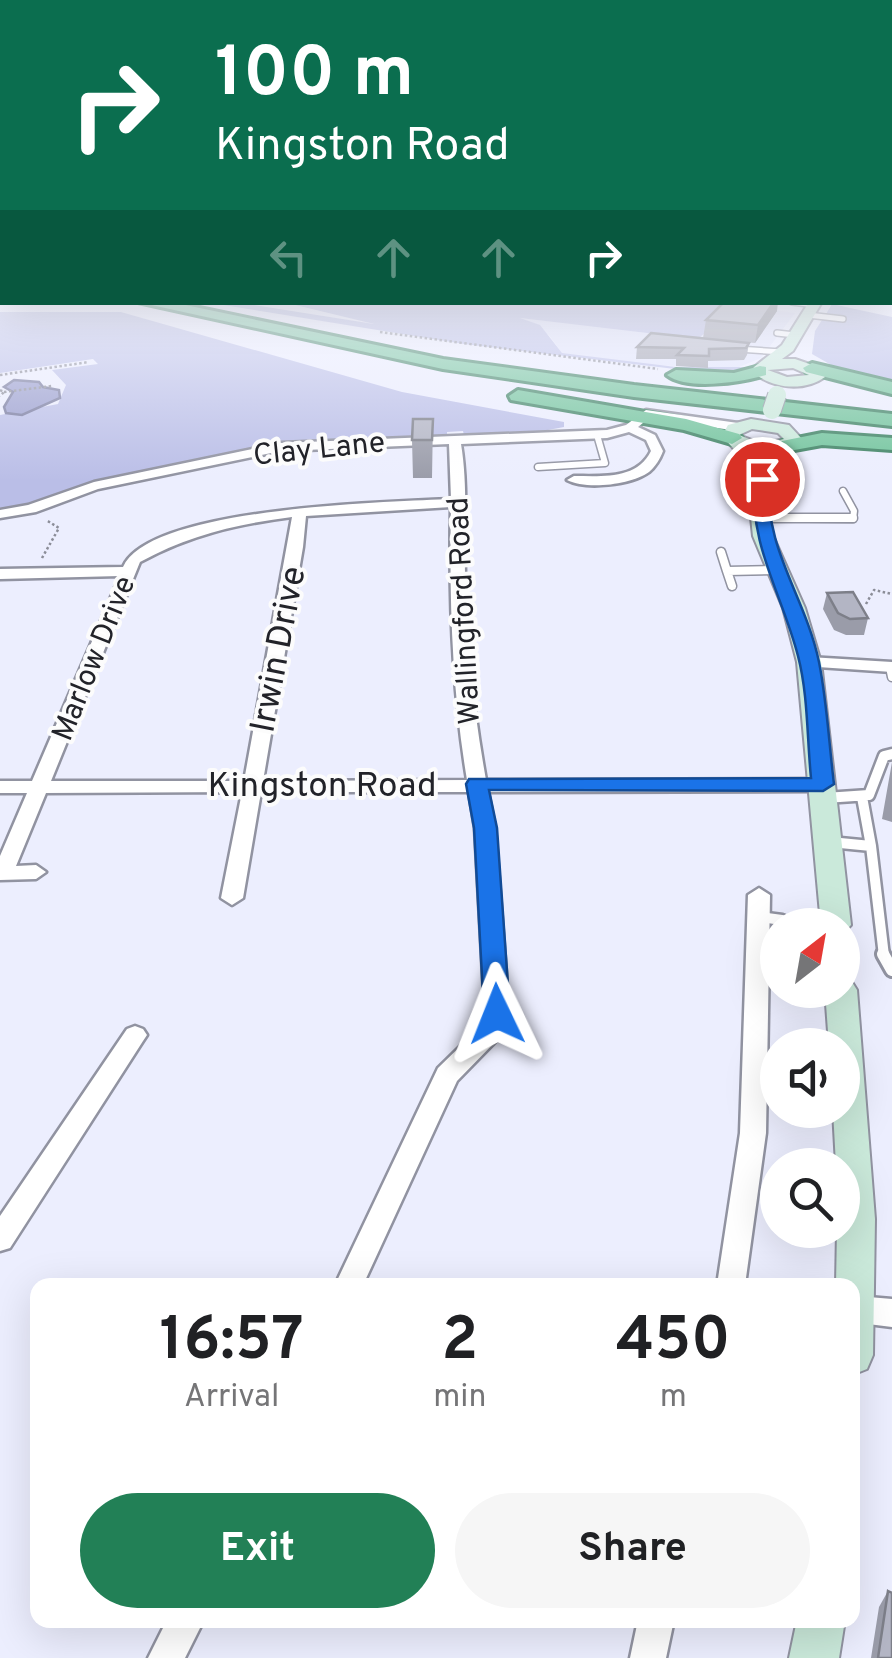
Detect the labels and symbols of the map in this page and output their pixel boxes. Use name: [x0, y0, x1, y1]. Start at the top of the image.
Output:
street label: Clay Lane: [252, 425, 387, 476]
pin: [720, 437, 805, 522]
street label: Wallingford Road: [441, 496, 490, 726]
street label: Irwin Drive: [242, 563, 318, 736]
street label: Marlow Drive: [45, 571, 145, 747]
street label: Kingston Road: [207, 765, 437, 809]
north arrow: [760, 908, 860, 1008]
position arrow: [445, 962, 549, 1066]

